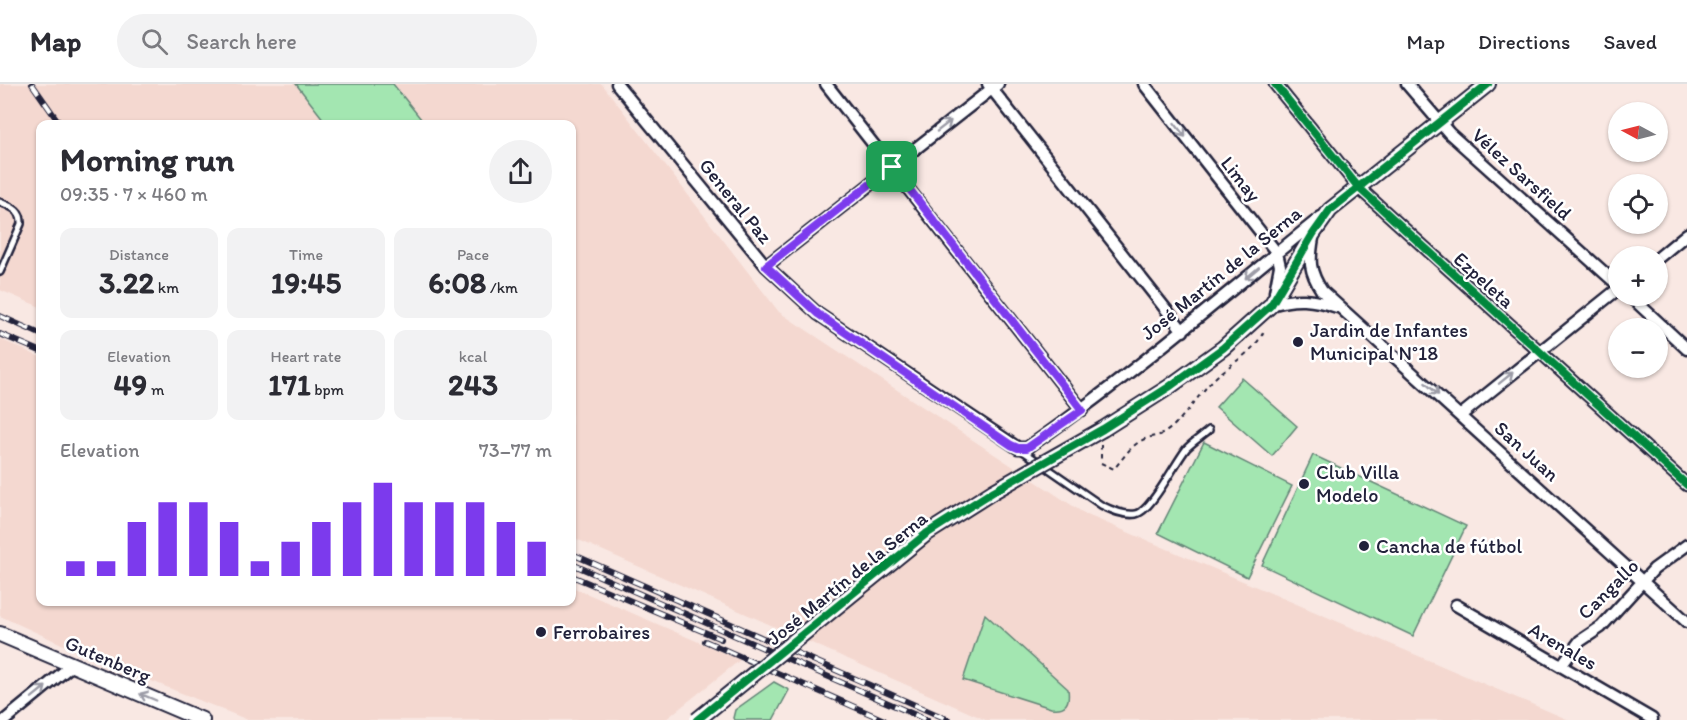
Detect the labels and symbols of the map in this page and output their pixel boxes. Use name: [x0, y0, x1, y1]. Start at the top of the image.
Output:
north arrow: [1608, 102, 1668, 162]
one-way arrow: [936, 120, 952, 133]
one-way arrow: [1174, 122, 1187, 138]
street label: Vélez Sarsfield: [1467, 123, 1577, 225]
pin: [866, 141, 917, 192]
street label: Limay: [1216, 151, 1267, 207]
street label: General Paz: [694, 154, 778, 249]
street label: José Martín de la Serna: [1136, 201, 1306, 345]
street label: Ezpeleta: [1449, 247, 1520, 314]
one-way arrow: [1245, 266, 1260, 280]
place label: Jardin de Infantes Municipal N°18: [1310, 318, 1468, 365]
marker: Jardin de Infantes Municipal N°18: [1291, 335, 1305, 349]
one-way arrow: [1498, 371, 1513, 385]
one-way arrow: [1424, 382, 1439, 396]
street label: San Juan: [1490, 416, 1565, 486]
place label: Club Villa Modelo: [1316, 460, 1400, 507]
marker: Club Villa Modelo: [1297, 477, 1311, 491]
street label: José Martín de la Serna: [762, 506, 932, 650]
place label: Cancha de fútbol: [1376, 534, 1523, 558]
marker: Cancha de fútbol: [1357, 539, 1371, 553]
street label: Cangallo: [1573, 554, 1643, 624]
street label: Arenales: [1525, 617, 1602, 675]
place label: Ferrobaires: [553, 620, 650, 644]
marker: Ferrobaires: [534, 625, 548, 639]
street label: Gutenberg: [62, 630, 155, 688]
one-way arrow: [31, 686, 47, 699]
one-way arrow: [139, 691, 157, 702]

